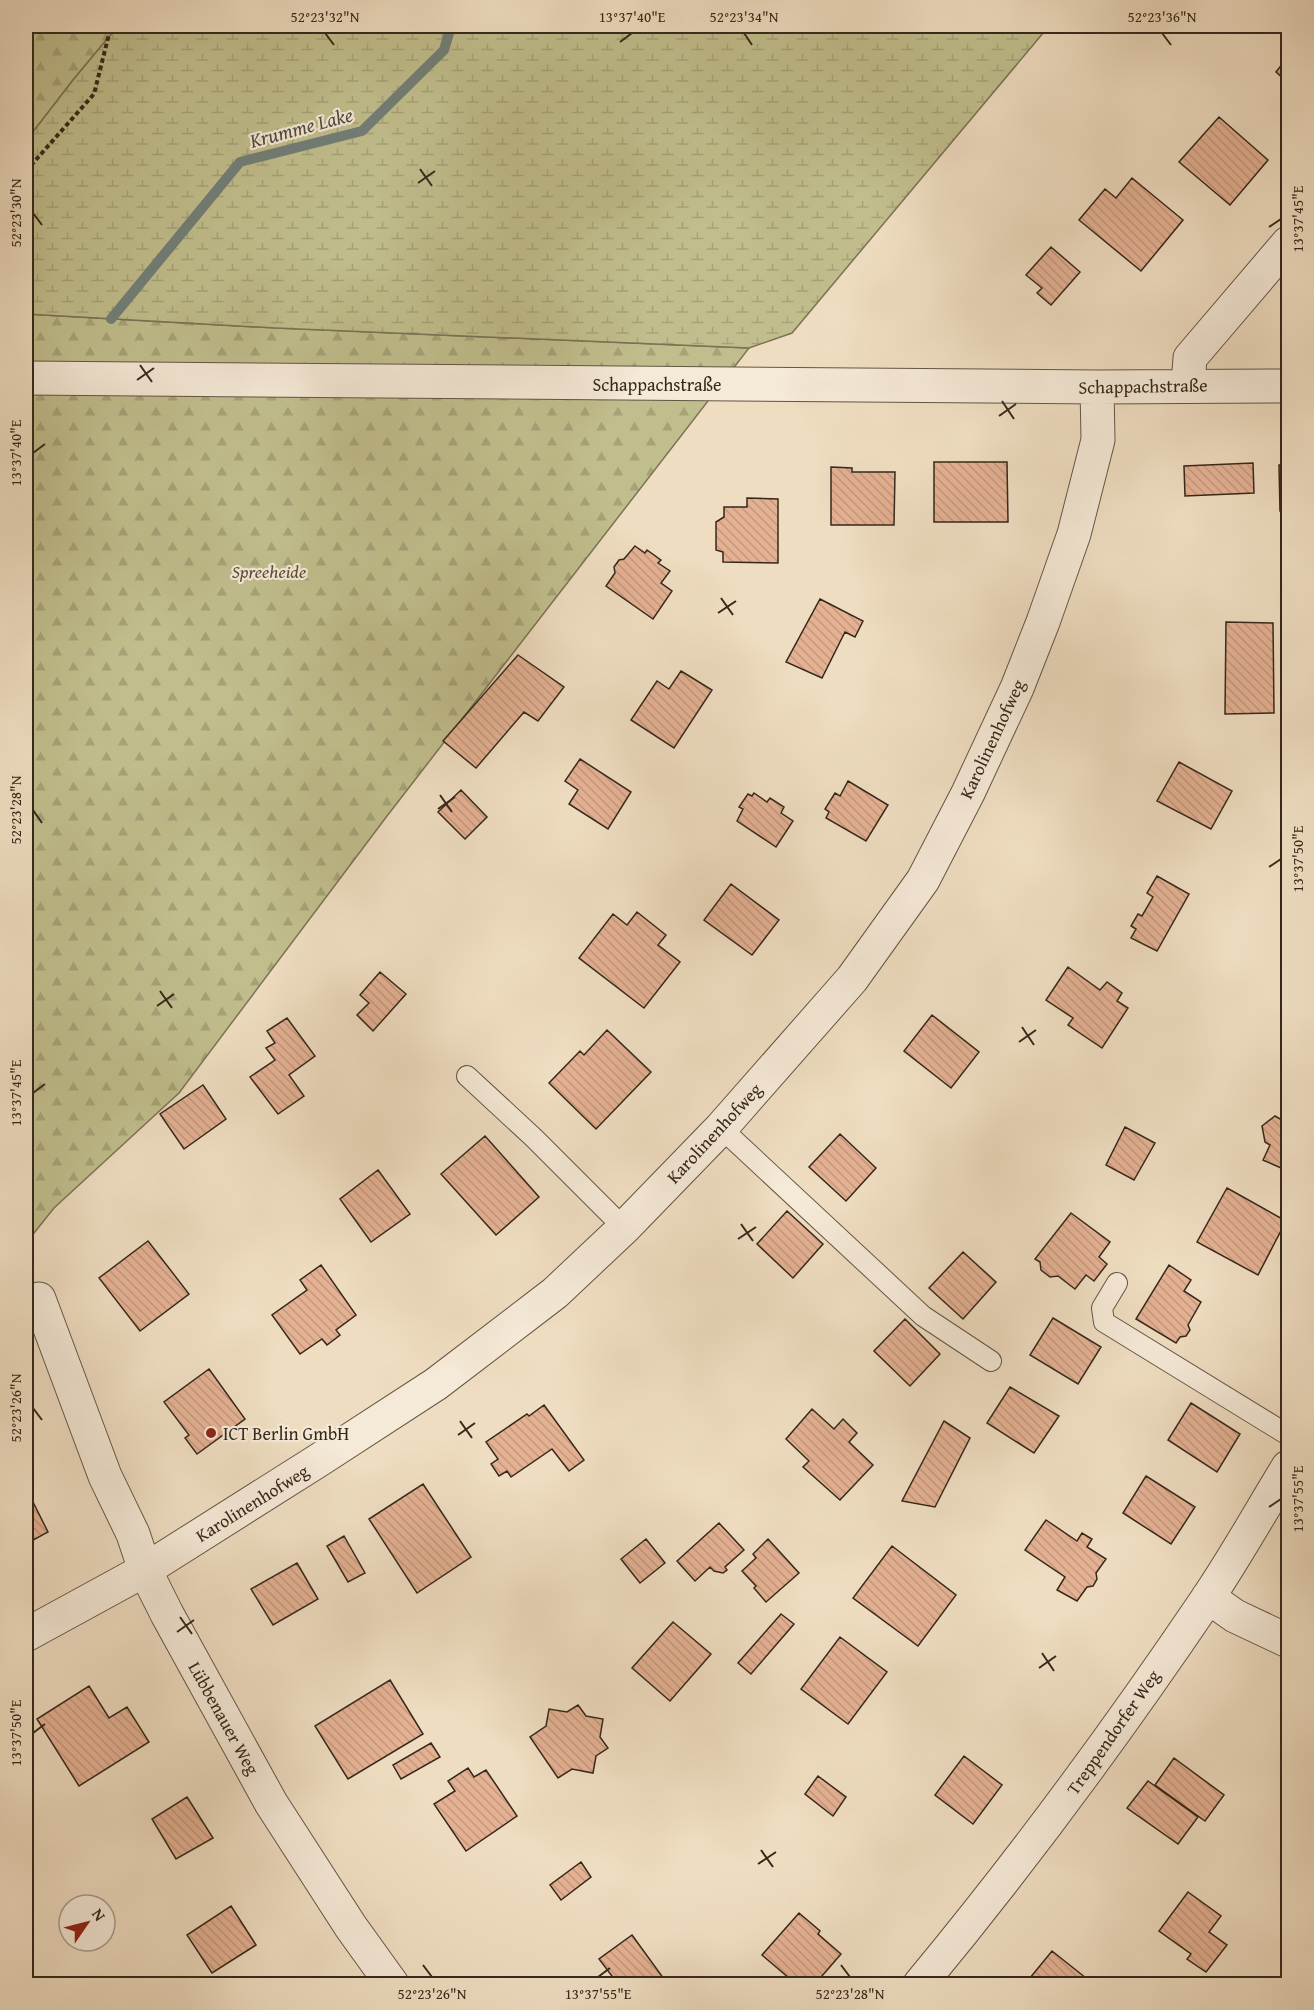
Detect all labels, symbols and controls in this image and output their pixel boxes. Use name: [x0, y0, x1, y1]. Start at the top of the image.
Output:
text: 52°23'32"N: [291, 6, 360, 27]
text: 13°37'40"E: [599, 6, 666, 27]
text: 52°23'34"N: [710, 6, 779, 27]
text: 52°23'36"N: [1128, 6, 1197, 27]
water label: Krumme Lake: [245, 99, 356, 155]
text: 52°23'30"N: [5, 178, 26, 247]
text: 13°37'45"E: [1287, 185, 1308, 252]
street label: Schappachstraße: [592, 371, 722, 398]
street label: Schappachstraße: [1078, 371, 1208, 401]
text: 13°37'40"E: [5, 419, 26, 486]
park label: Spreeheide: [232, 558, 306, 585]
street label: Karolinenhofweg: [952, 675, 1032, 803]
text: 52°23'28"N: [5, 775, 26, 844]
text: 13°37'50"E: [1287, 825, 1308, 892]
text: 13°37'45"E: [5, 1059, 26, 1126]
street label: Karolinenhofweg: [660, 1077, 768, 1189]
text: 52°23'26"N: [5, 1373, 26, 1442]
place label: ICT Berlin GmbH: [223, 1420, 349, 1447]
marker: ICT Berlin GmbH: [204, 1426, 218, 1440]
street label: Karolinenhofweg: [190, 1457, 314, 1549]
text: 13°37'55"E: [1287, 1465, 1308, 1532]
street label: Lübbenauer Weg: [182, 1656, 266, 1780]
street label: Treppendorfer Weg: [1060, 1664, 1166, 1800]
text: 13°37'50"E: [5, 1699, 26, 1766]
north arrow: [57, 1893, 117, 1953]
text: N: [86, 1903, 112, 1926]
text: 52°23'26"N: [398, 1983, 467, 2004]
text: 13°37'55"E: [565, 1983, 632, 2004]
text: 52°23'28"N: [816, 1983, 885, 2004]

